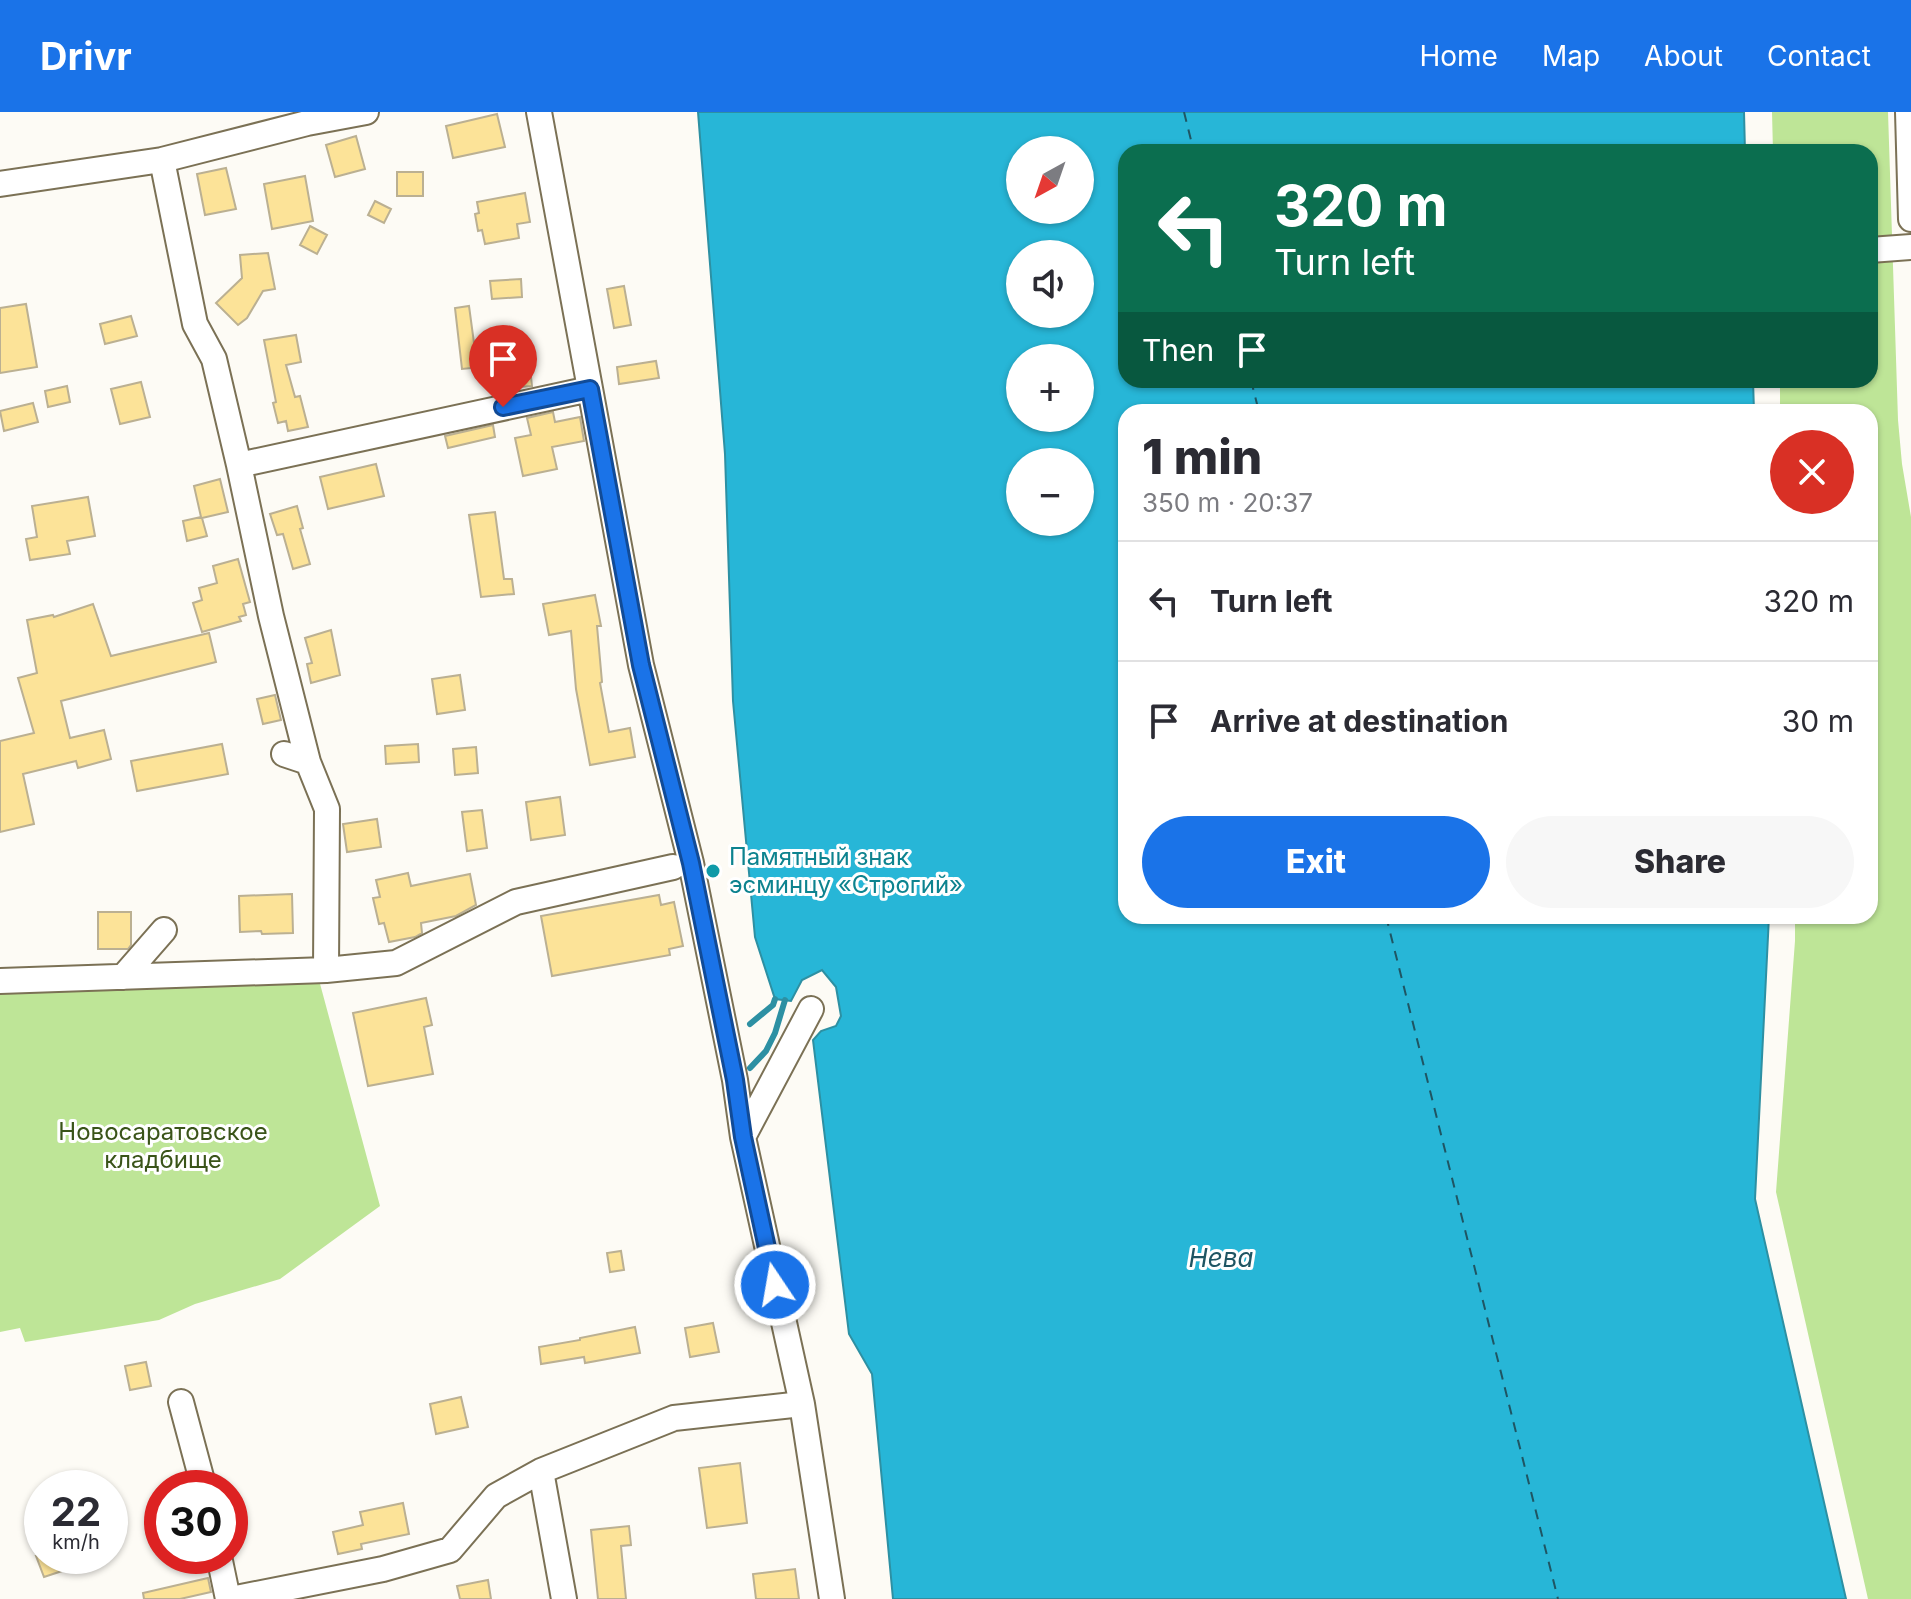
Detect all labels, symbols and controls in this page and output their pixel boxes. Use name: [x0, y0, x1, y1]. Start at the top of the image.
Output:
text: Drivr: [40, 33, 132, 79]
text: Home: [1419, 39, 1498, 73]
text: Map: [1542, 39, 1600, 73]
text: About: [1644, 39, 1723, 73]
text: Contact: [1767, 39, 1871, 73]
north arrow: [1006, 136, 1094, 224]
map controls: [1006, 136, 1094, 536]
text: 320 m: [1274, 172, 1448, 240]
icon: left: [1142, 176, 1246, 280]
button: sound: [1006, 240, 1094, 328]
text: Turn left: [1274, 240, 1415, 284]
pin: [469, 325, 537, 407]
icon: arrive: [1230, 328, 1274, 372]
text: Then: [1142, 332, 1214, 368]
icon: arrive: [481, 337, 525, 381]
button: +: [1006, 344, 1094, 432]
text: 1 min: [1142, 427, 1262, 486]
button: close: [1770, 430, 1854, 514]
button: −: [1006, 448, 1094, 536]
text: 350 m · 20:37: [1142, 487, 1313, 518]
icon: left: [1142, 579, 1186, 623]
text: Turn left: [1210, 583, 1332, 619]
text: 320 m: [1764, 583, 1854, 619]
icon: arrive: [1142, 699, 1186, 743]
text: Arrive at destination: [1210, 703, 1508, 739]
text: 30 m: [1782, 703, 1854, 739]
button: Exit: [1142, 816, 1490, 908]
button: Share: [1506, 816, 1854, 908]
place label: Памятный знак эсминцу «Строгий»: [729, 842, 963, 899]
marker: Памятный знак эсминцу «Строгий»: [704, 862, 722, 880]
park label: Новосаратовское кладбище: [58, 1117, 268, 1174]
water label: Нева: [1189, 1242, 1254, 1273]
position arrow: [733, 1243, 817, 1327]
speed limit sign: 30: [144, 1470, 248, 1574]
text: 22: [51, 1487, 101, 1536]
text: km/h: [52, 1530, 100, 1554]

